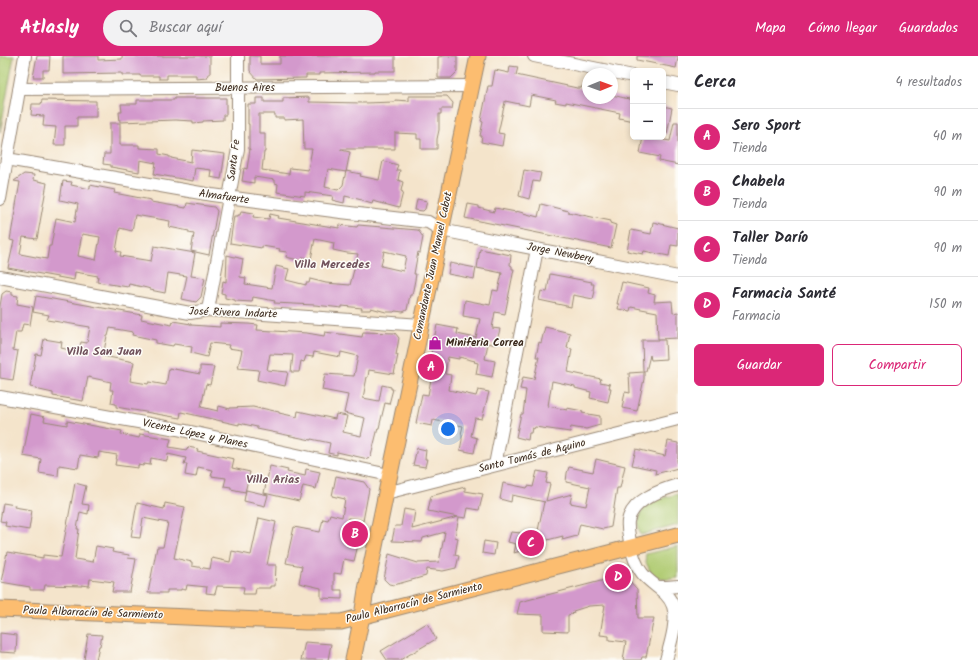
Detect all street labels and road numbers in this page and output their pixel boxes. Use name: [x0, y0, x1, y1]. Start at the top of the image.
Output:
street label: Buenos Aires: [215, 79, 275, 97]
street label: Santa Fe: [223, 138, 245, 182]
street label: Almafuerte: [198, 185, 250, 209]
street label: Comandante Juan Manuel Cabot: [408, 189, 458, 342]
street label: Jorge Newbery: [525, 238, 596, 268]
street label: José Rivera Indarte: [188, 302, 278, 324]
street label: Vicente López y Planes: [141, 414, 250, 454]
street label: Santo Tomás de Aquino: [476, 434, 588, 478]
street label: Paula Albarracín de Sarmiento: [344, 577, 484, 629]
street label: Paula Albarracín de Sarmiento: [23, 602, 163, 624]

